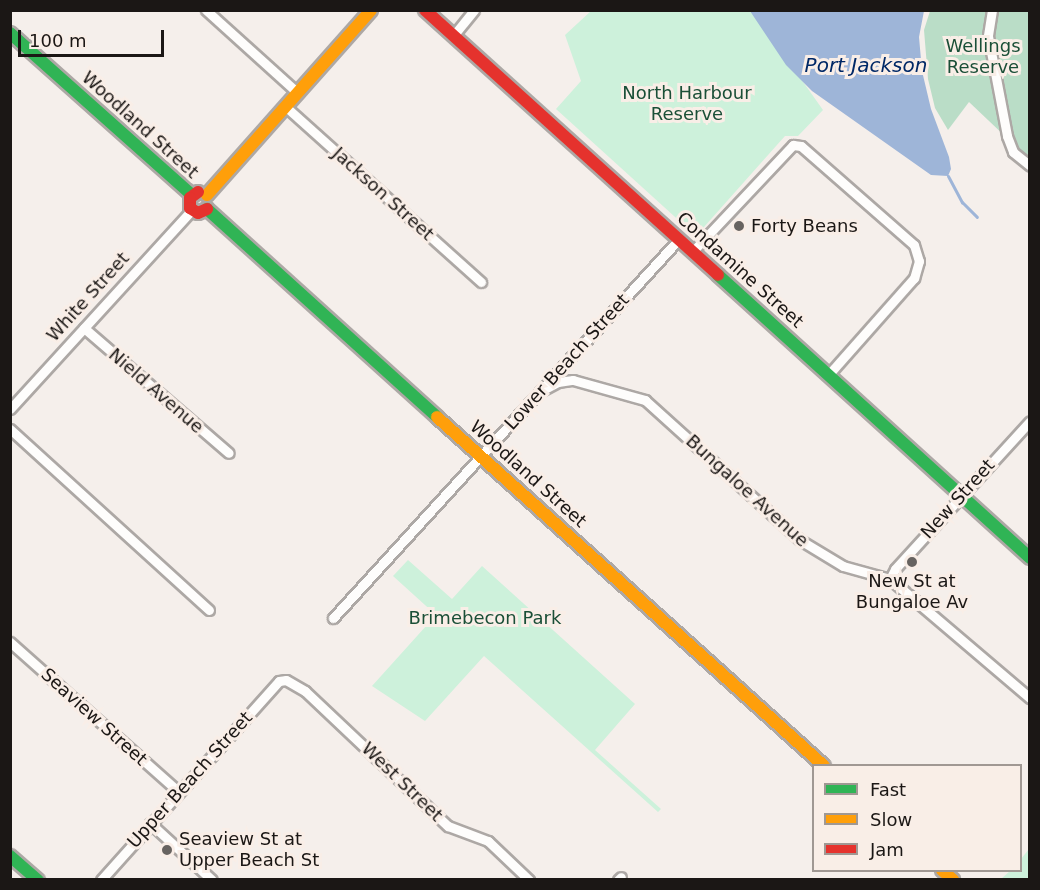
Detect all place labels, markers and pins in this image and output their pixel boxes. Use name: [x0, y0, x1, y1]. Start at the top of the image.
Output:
place label: Forty Beans: [751, 215, 858, 237]
marker: Forty Beans: [732, 219, 746, 233]
marker: New St at Bungaloe Av: [905, 555, 919, 569]
place label: New St at Bungaloe Av: [856, 571, 968, 614]
place label: Seaview St at Upper Beach St: [179, 829, 319, 872]
marker: Seaview St at Upper Beach St: [160, 843, 174, 857]

